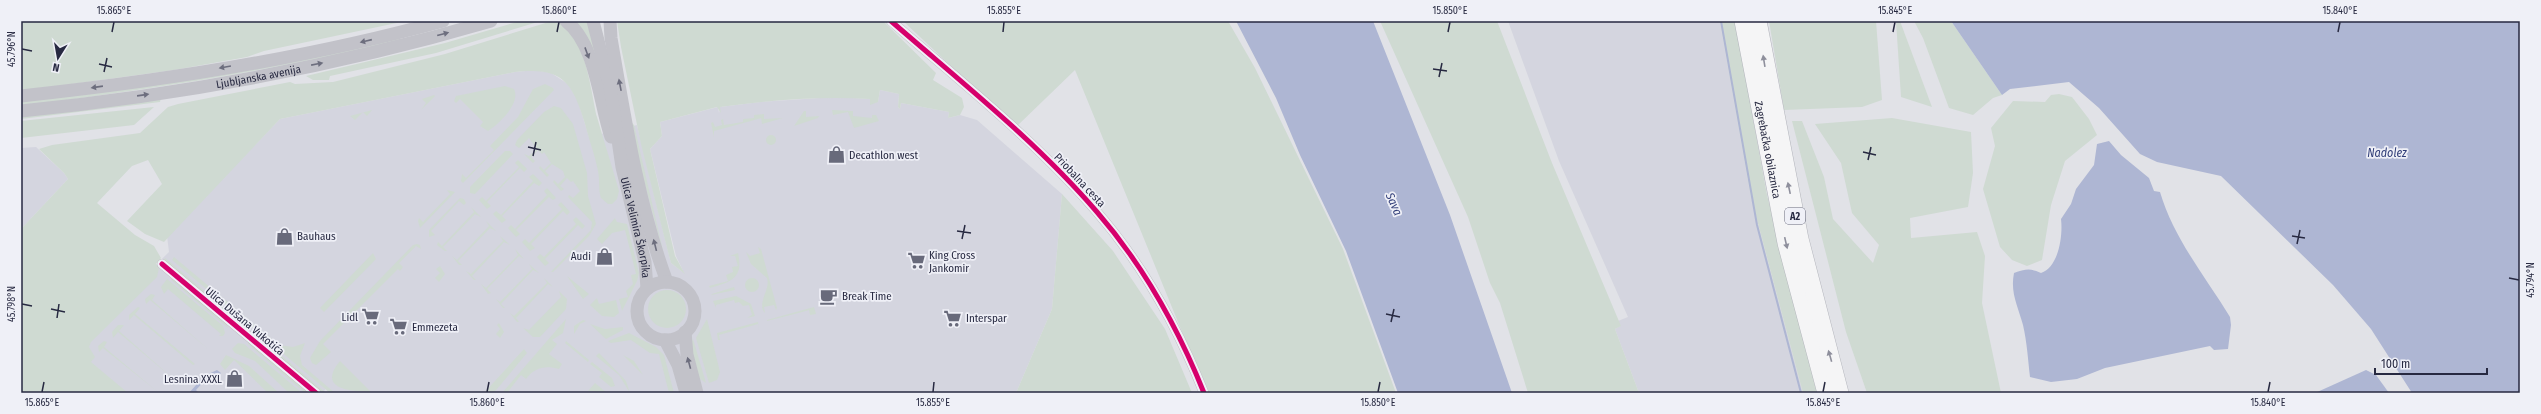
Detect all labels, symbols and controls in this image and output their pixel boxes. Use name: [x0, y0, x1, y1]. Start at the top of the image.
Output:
text: 15.865°E: [97, 5, 132, 17]
text: 15.860°E: [541, 5, 577, 17]
text: 15.855°E: [987, 5, 1021, 17]
text: 15.850°E: [1433, 5, 1468, 17]
text: 15.845°E: [1878, 5, 1912, 17]
text: 15.840°E: [2322, 5, 2358, 17]
text: 45.796°N: [6, 31, 18, 67]
one-way arrow: [437, 31, 450, 37]
north arrow: [38, 38, 78, 78]
one-way arrow: [360, 38, 372, 44]
one-way arrow: [585, 47, 591, 59]
one-way arrow: [1761, 55, 1767, 67]
text: N: [52, 60, 61, 74]
one-way arrow: [311, 61, 323, 67]
street label: Ljubljanska avenija: [215, 63, 302, 91]
one-way arrow: [219, 65, 231, 71]
one-way arrow: [617, 78, 623, 91]
one-way arrow: [91, 84, 103, 90]
one-way arrow: [137, 92, 149, 98]
street label: Zagrebačka obilaznica: [1752, 100, 1783, 199]
shop icon: Decathlon west: [826, 145, 846, 165]
water label: Nadolez: [2367, 146, 2407, 160]
place label: Decathlon west: [849, 149, 919, 162]
street label: Priobalna cesta: [1051, 151, 1108, 210]
street label: Ulica Velimira Škorpika: [618, 176, 652, 278]
one-way arrow: [1785, 182, 1791, 195]
water label: Sava: [1382, 189, 1405, 218]
road number: A2: [1785, 208, 1805, 224]
shop icon: Bauhaus: [274, 226, 294, 246]
place label: Bauhaus: [297, 230, 336, 243]
one-way arrow: [1784, 237, 1790, 249]
one-way arrow: [652, 239, 658, 251]
shop icon: Audi: [594, 246, 614, 266]
place label: King Cross Jankomir: [929, 249, 975, 275]
place label: Audi: [571, 250, 591, 263]
supermarket icon: King Cross Jankomir: [906, 251, 926, 271]
text: 45.794°N: [2525, 262, 2537, 298]
street label: Ulica Dušana Vukotića: [203, 285, 287, 358]
text: 45.798°N: [6, 286, 18, 322]
cafe icon: Break Time: [819, 286, 839, 306]
place label: Break Time: [842, 290, 892, 303]
supermarket icon: Lidl: [361, 307, 381, 327]
supermarket icon: Interspar: [943, 308, 963, 328]
place label: Lidl: [342, 311, 358, 324]
place label: Interspar: [966, 312, 1007, 325]
supermarket icon: Emmezeta: [389, 317, 409, 337]
place label: Emmezeta: [412, 321, 458, 334]
one-way arrow: [1826, 349, 1832, 362]
scale bar: [2375, 350, 2487, 376]
one-way arrow: [686, 357, 692, 369]
text: 100 m: [2381, 357, 2410, 371]
shop icon: Lesnina XXXL: [225, 369, 245, 389]
place label: Lesnina XXXL: [164, 373, 222, 386]
text: 15.865°E: [25, 397, 60, 409]
text: 15.860°E: [469, 397, 505, 409]
text: 15.855°E: [916, 397, 950, 409]
text: 15.850°E: [1361, 397, 1396, 409]
text: 15.845°E: [1806, 397, 1840, 409]
text: 15.840°E: [2250, 397, 2286, 409]

